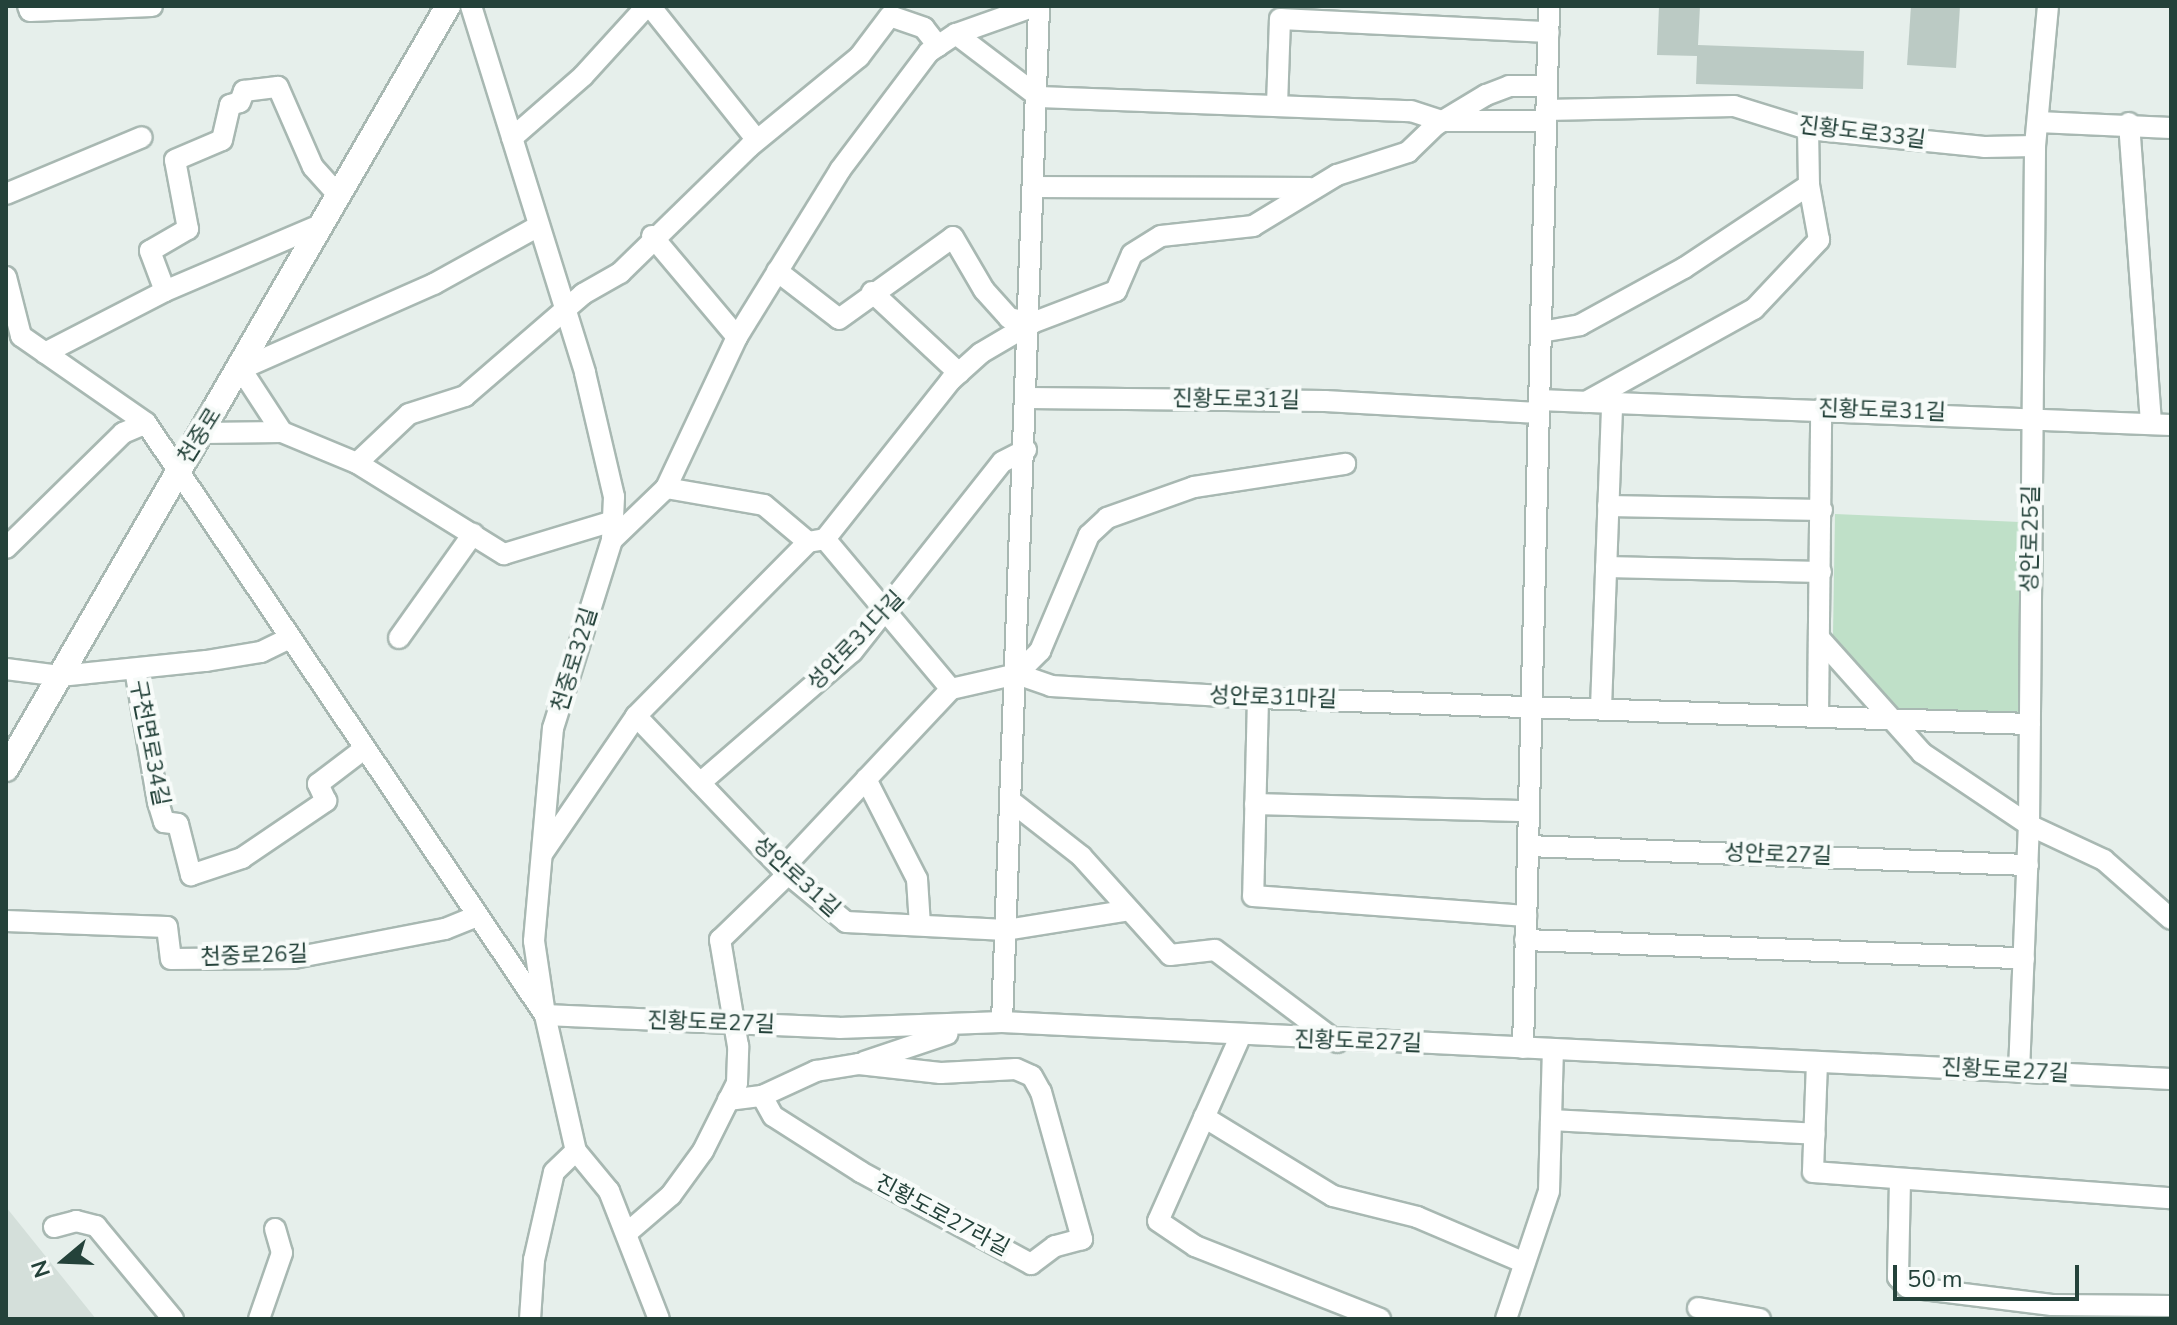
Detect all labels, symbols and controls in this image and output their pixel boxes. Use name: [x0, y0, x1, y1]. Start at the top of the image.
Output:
street label: 진황도로33길: [1797, 112, 1927, 154]
street label: 진황도로31길: [1172, 386, 1300, 414]
street label: 진황도로31길: [1818, 396, 1946, 426]
street label: 천중로: [173, 403, 227, 469]
street label: 성안로25길: [2017, 485, 2045, 593]
street label: 성안로31다길: [802, 586, 910, 696]
street label: 천중로32길: [547, 605, 603, 715]
street label: 구천면로34길: [124, 678, 174, 808]
street label: 성안로31마길: [1209, 683, 1337, 713]
street label: 성안로31길: [747, 831, 845, 923]
street label: 성안로27길: [1724, 840, 1832, 870]
street label: 천중로26길: [200, 941, 308, 971]
street label: 진황도로27길: [647, 1008, 775, 1038]
street label: 진황도로27길: [1294, 1027, 1422, 1057]
street label: 진황도로27길: [1941, 1054, 2069, 1088]
street label: 진황도로27라길: [871, 1170, 1013, 1262]
north arrow: [24, 1221, 104, 1301]
scale bar: [1897, 1249, 2083, 1299]
text: N: [24, 1256, 58, 1281]
text: 50 m: [1907, 1263, 1963, 1295]

